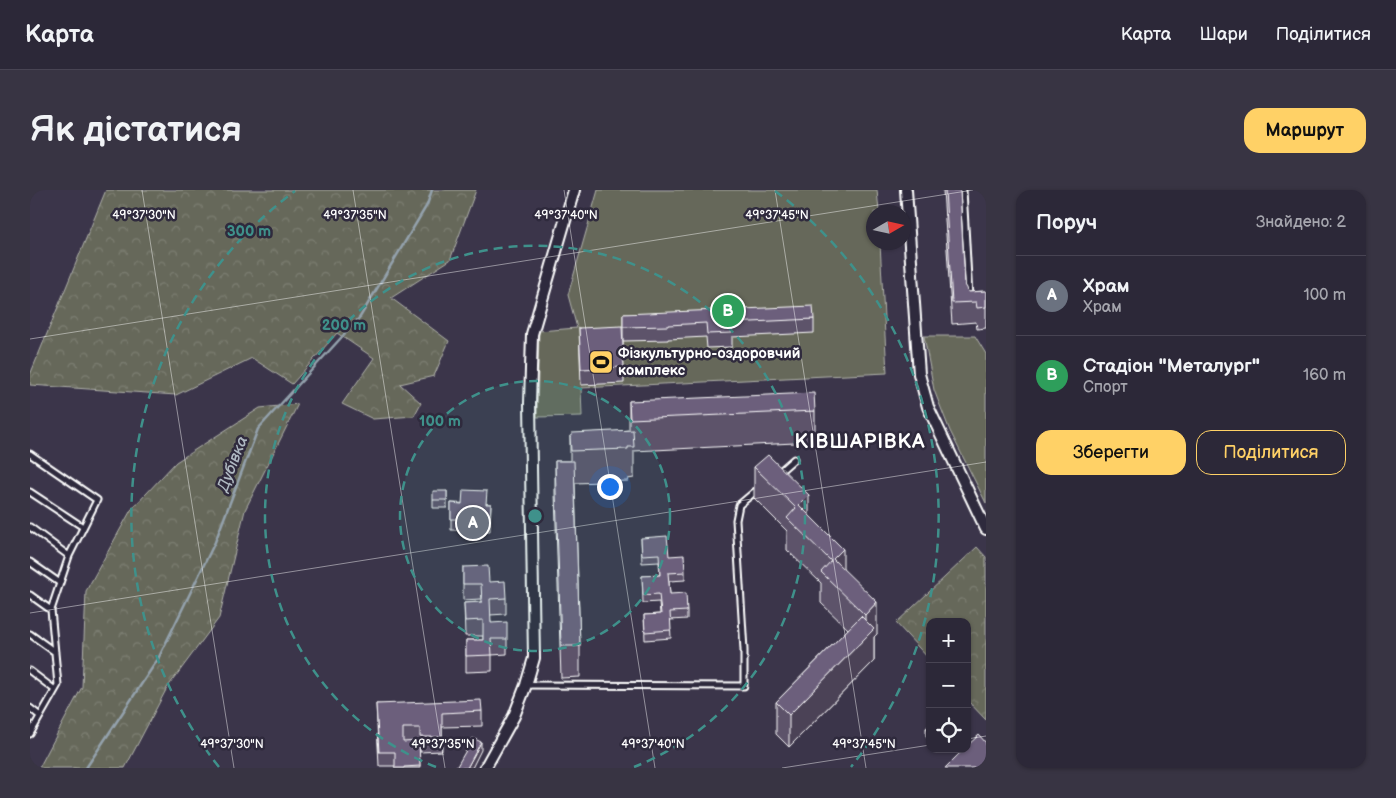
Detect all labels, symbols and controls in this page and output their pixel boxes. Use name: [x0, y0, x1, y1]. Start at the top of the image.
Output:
text: Карта: [25, 20, 94, 49]
text: Карта: [1121, 24, 1171, 45]
text: Шари: [1199, 24, 1248, 45]
text: Поділитися: [1276, 24, 1371, 45]
button: Маршрут: [1244, 108, 1366, 153]
text: Як дістатися: [30, 109, 242, 152]
north arrow: [866, 205, 911, 250]
text: 49°37'30"N: [112, 208, 176, 223]
text: 49°37'35"N: [323, 208, 387, 223]
text: 49°37'40"N: [534, 208, 598, 223]
text: 49°37'45"N: [745, 208, 809, 223]
text: Поруч: [1036, 210, 1097, 235]
text: Знайдено: 2: [1256, 213, 1346, 232]
text: 300 m: [227, 222, 271, 241]
text: Храм: [1083, 275, 1130, 298]
text: A: [1047, 286, 1057, 305]
text: 100 m: [1303, 286, 1346, 305]
pin: B: [712, 292, 744, 330]
text: Храм: [1083, 298, 1122, 317]
text: 200 m: [322, 316, 366, 335]
place label: Фізкультурно-оздоровчий комплекс: [618, 344, 800, 380]
sports icon: Фізкультурно-оздоровчий комплекс: [588, 349, 614, 375]
text: Стадіон "Металург": [1083, 355, 1260, 378]
text: B: [1046, 366, 1058, 385]
text: 160 m: [1303, 366, 1346, 385]
text: Спорт: [1083, 378, 1128, 397]
text: 100 m: [419, 412, 461, 431]
district label: КІВШАРІВКА: [795, 430, 925, 454]
button: Зберегти: [1036, 430, 1186, 475]
button: Поділитися: [1196, 430, 1346, 475]
water label: Дубівка: [213, 434, 252, 495]
your location: [597, 474, 623, 500]
pin: A: [457, 504, 489, 542]
centre of rings: [526, 507, 544, 525]
map controls: [926, 618, 971, 753]
button: +: [926, 618, 971, 663]
button: −: [926, 663, 971, 708]
button: locate: [926, 708, 971, 753]
text: 49°37'30"N: [200, 737, 264, 752]
text: 49°37'35"N: [411, 737, 475, 752]
text: 49°37'40"N: [621, 737, 685, 752]
text: 49°37'45"N: [832, 737, 896, 752]

